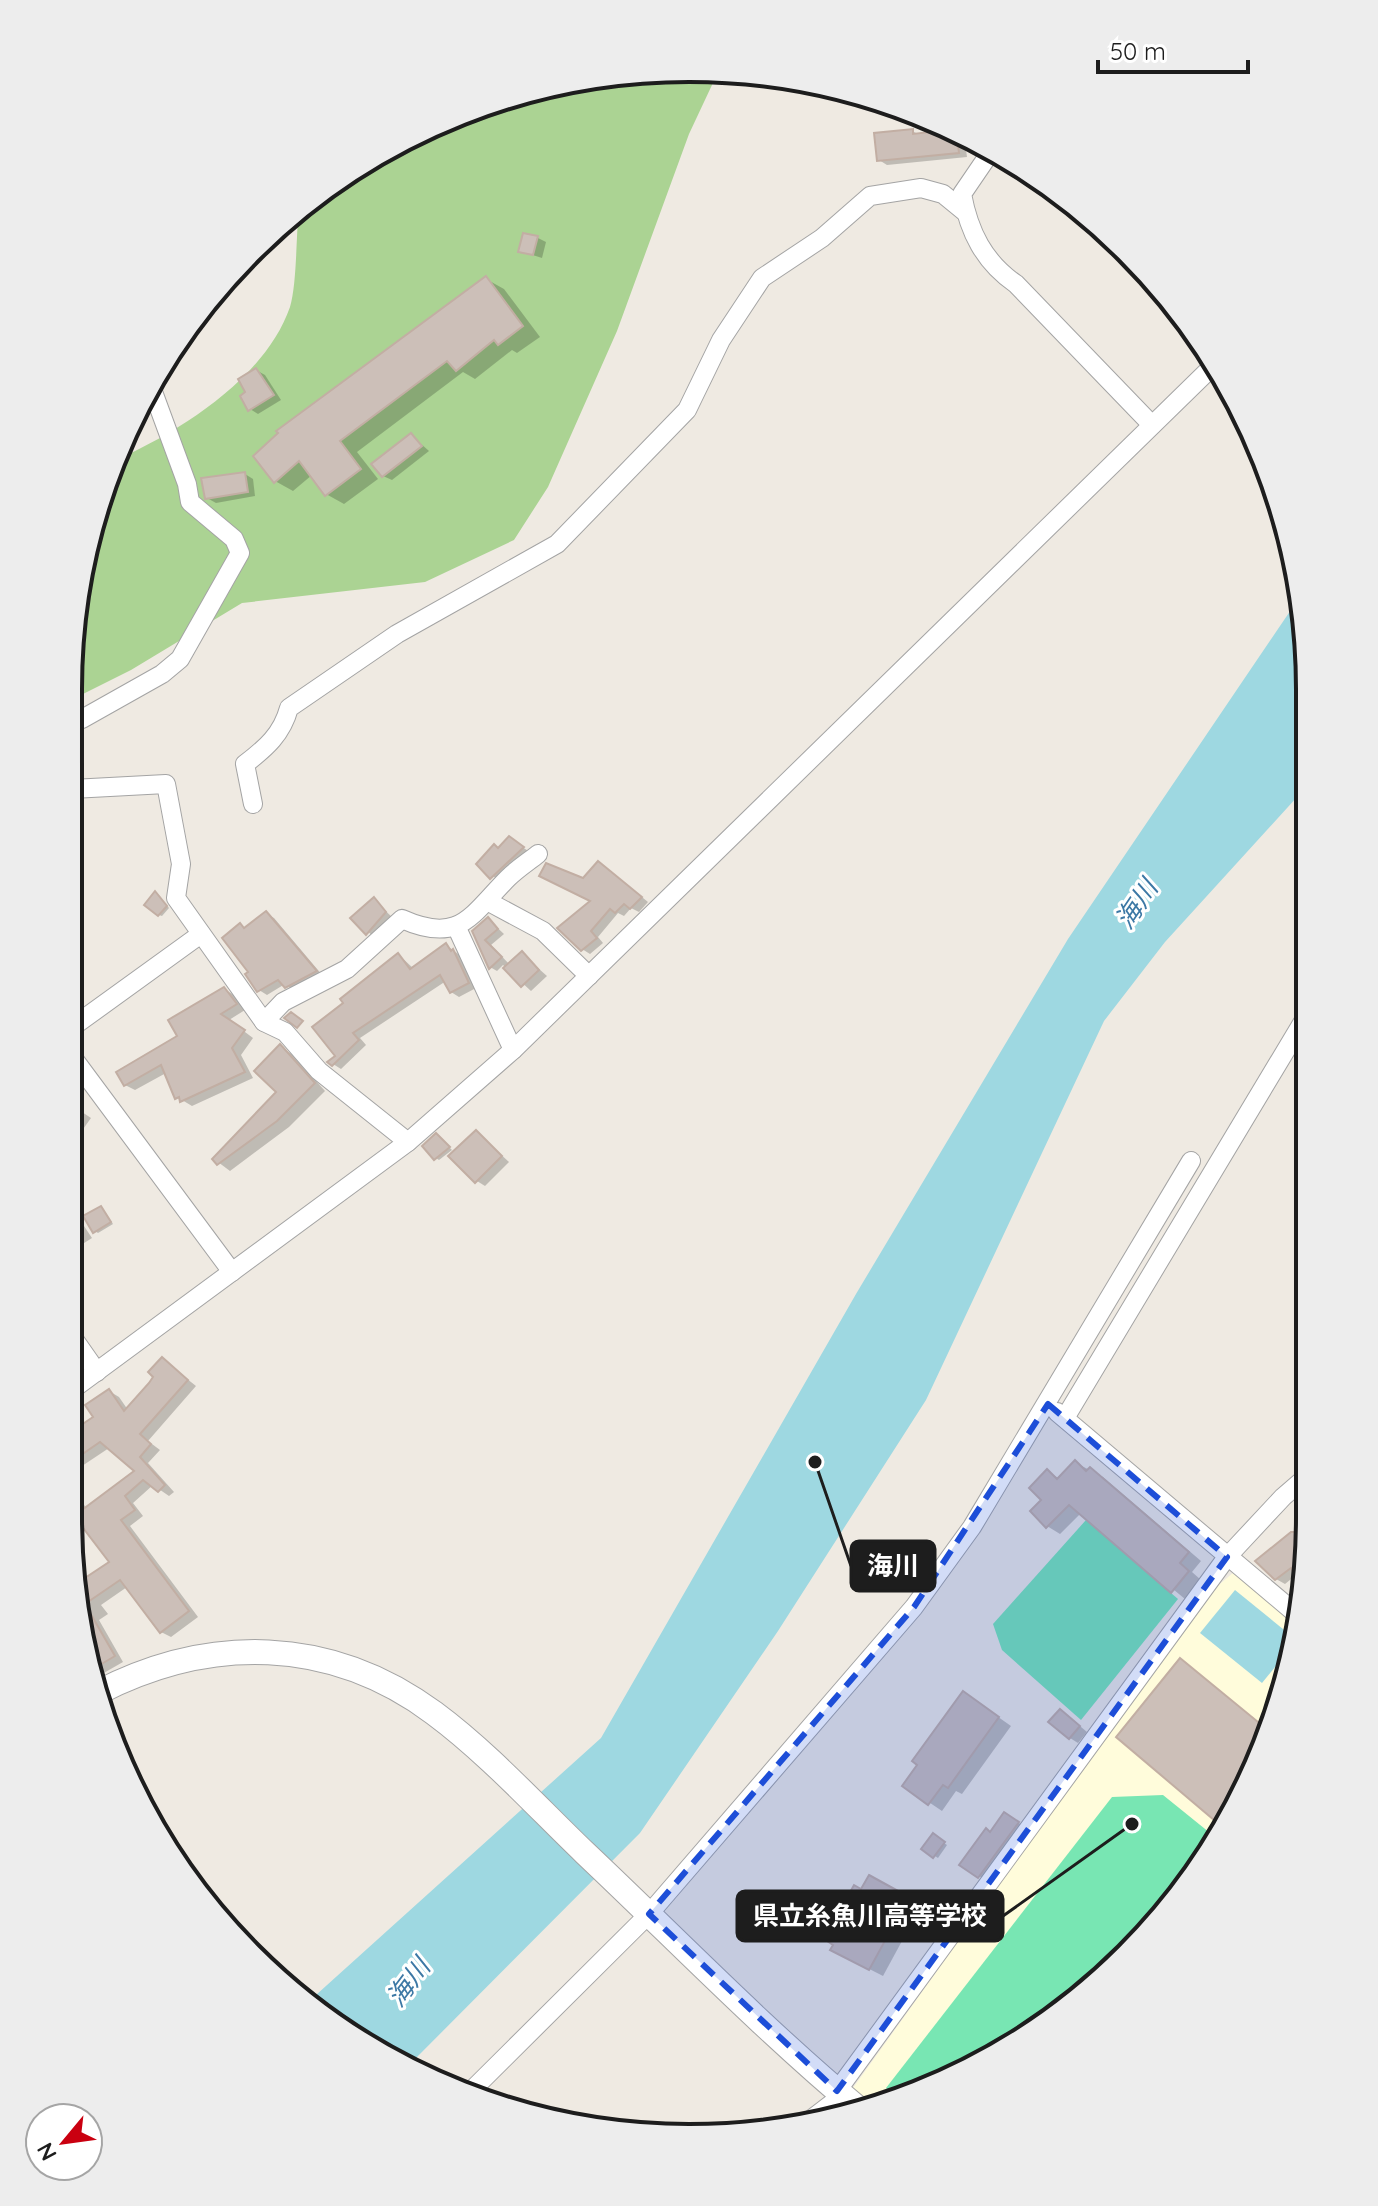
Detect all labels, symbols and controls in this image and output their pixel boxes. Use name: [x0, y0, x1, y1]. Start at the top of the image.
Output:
scale bar: [1098, 24, 1248, 74]
text: 50 m: [1110, 36, 1166, 66]
water label: 海川: [1108, 871, 1166, 935]
callout: 海川: [851, 1541, 935, 1591]
text: 海川: [867, 1549, 919, 1582]
callout: 県立糸魚川高等学校: [737, 1891, 1003, 1941]
text: 県立糸魚川高等学校: [753, 1899, 987, 1932]
water label: 海川: [379, 1949, 439, 2013]
north arrow: [24, 2102, 104, 2182]
text: N: [30, 2138, 63, 2166]

